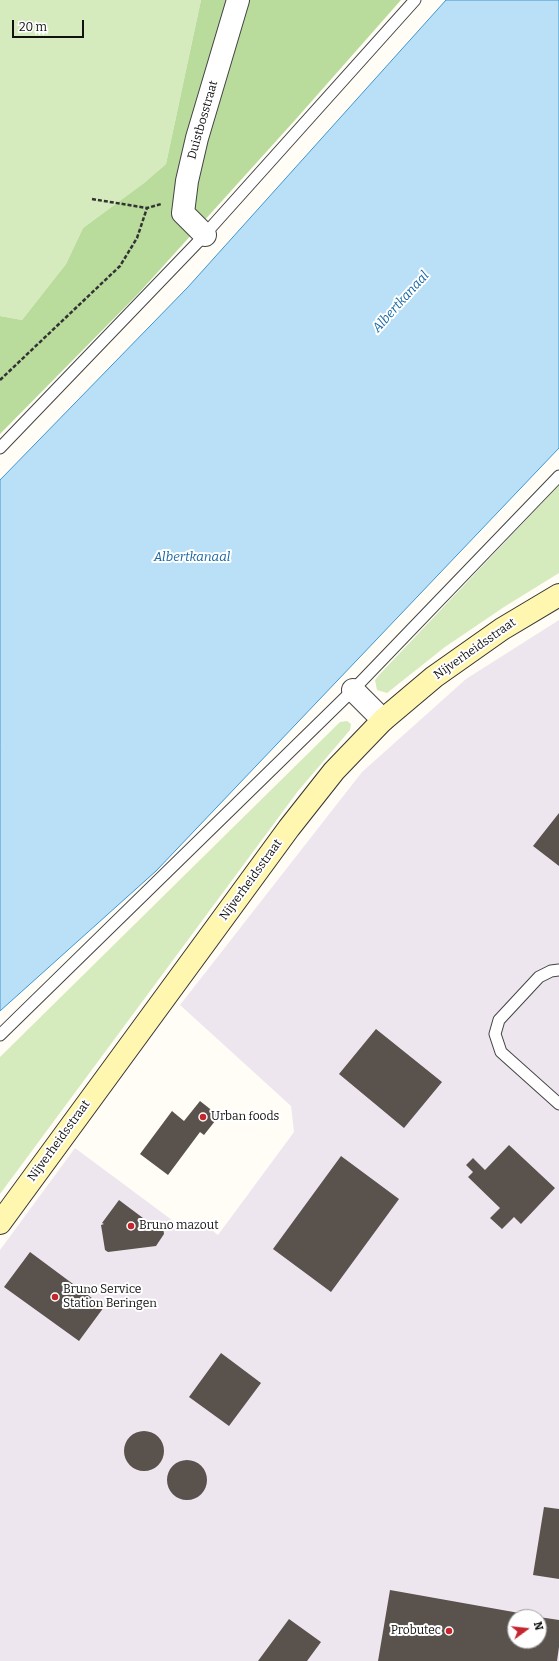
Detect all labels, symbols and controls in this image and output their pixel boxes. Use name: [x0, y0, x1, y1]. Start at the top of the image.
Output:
scale bar: [14, 12, 86, 38]
text: 20 m: [19, 20, 47, 34]
street label: Duistbosstraat: [185, 79, 221, 161]
water label: Albertkanaal: [370, 268, 432, 336]
water label: Albertkanaal: [154, 549, 230, 565]
street label: Nijverheidsstraat: [431, 615, 519, 683]
street label: Nijverheidsstraat: [217, 837, 285, 923]
street label: Nijverheidsstraat: [25, 1098, 93, 1184]
place label: Urban foods: [211, 1110, 279, 1124]
marker: Urban foods: [198, 1112, 208, 1122]
place label: Bruno mazout: [139, 1219, 219, 1233]
marker: Bruno mazout: [126, 1221, 136, 1231]
place label: Bruno Service Station Beringen: [63, 1283, 157, 1311]
marker: Bruno Service Station Beringen: [50, 1292, 60, 1302]
north arrow: [507, 1609, 547, 1649]
text: N: [531, 1620, 545, 1632]
place label: Probutec: [391, 1624, 441, 1638]
marker: Probutec: [444, 1626, 454, 1636]

